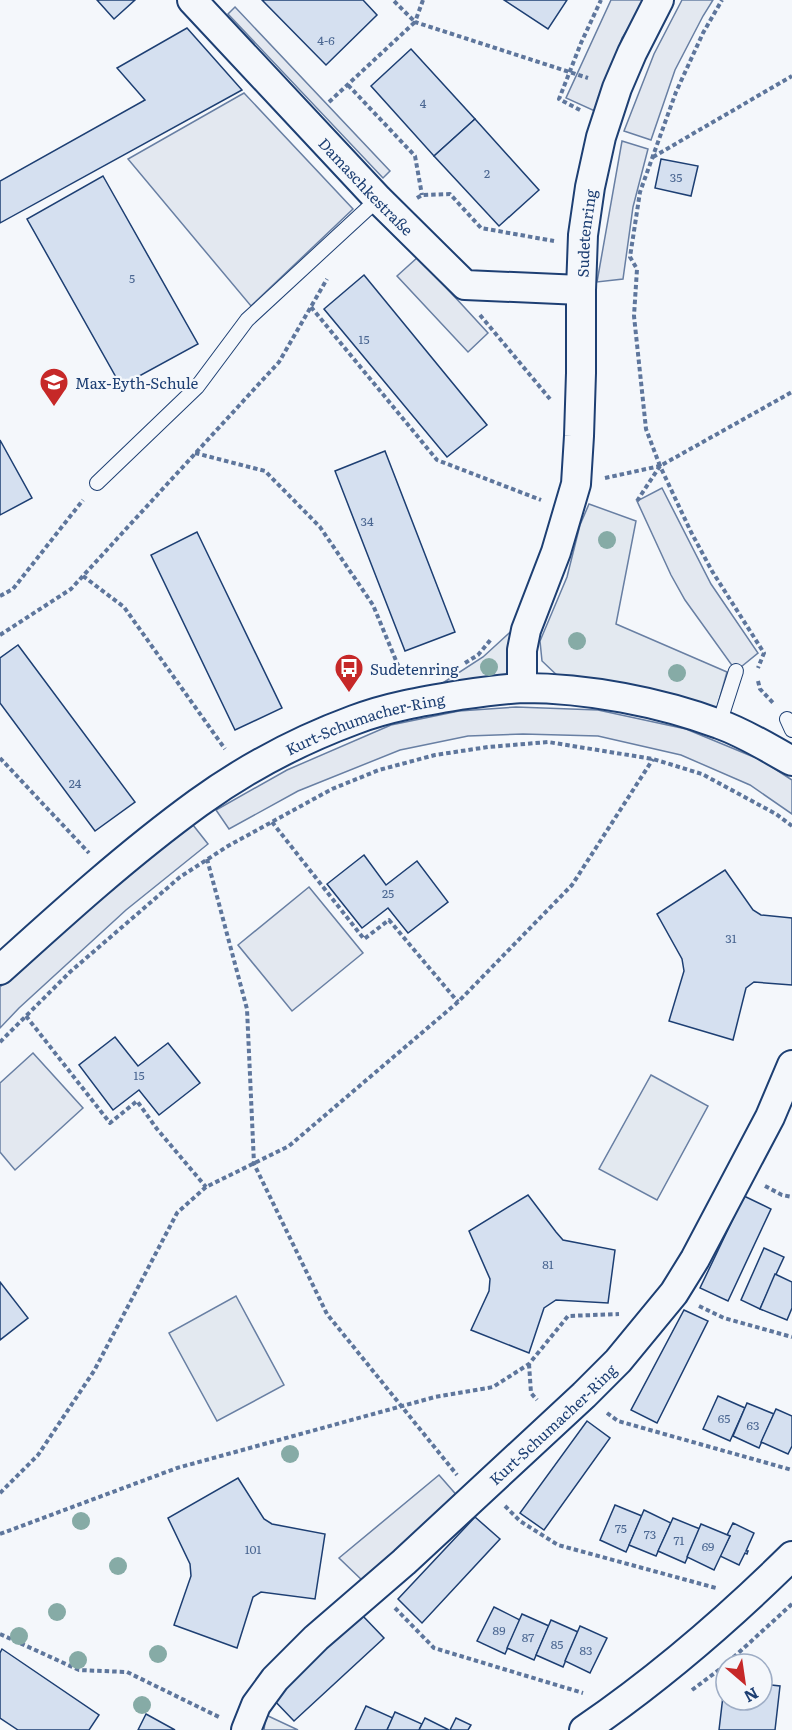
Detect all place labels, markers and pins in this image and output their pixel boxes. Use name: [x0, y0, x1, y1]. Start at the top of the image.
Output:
school or university icon: Max-Eyth-Schule: [38, 366, 70, 408]
place label: Max-Eyth-Schule: [75, 371, 199, 394]
bus stop icon: Sudetenring: [333, 652, 365, 694]
place label: Sudetenring: [370, 657, 459, 680]

